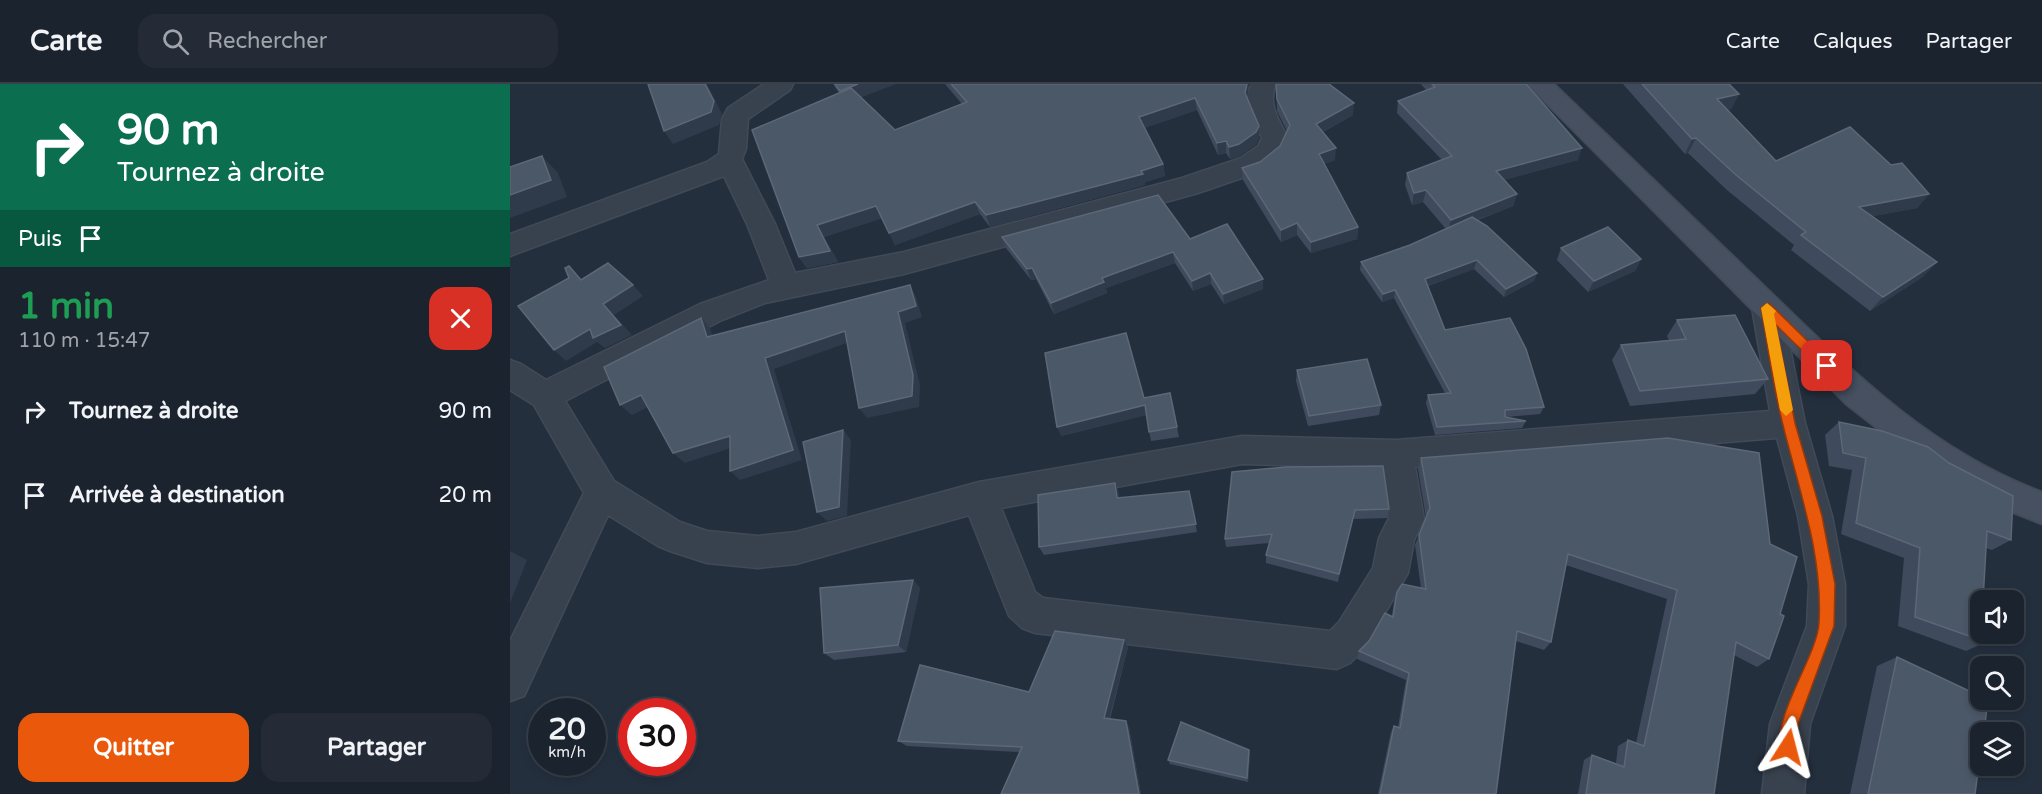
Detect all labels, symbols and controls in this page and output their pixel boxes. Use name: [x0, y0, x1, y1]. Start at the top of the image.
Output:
search box: [138, 14, 558, 68]
text: Carte: [30, 24, 102, 58]
icon: search: [159, 25, 192, 58]
text: Rechercher: [207, 28, 327, 54]
text: Carte: [1726, 29, 1780, 54]
text: Calques: [1813, 29, 1893, 54]
text: Partager: [1926, 29, 2012, 54]
text: 90 m: [117, 105, 219, 156]
icon: right: [18, 108, 96, 186]
text: Tournez à droite: [117, 156, 325, 189]
icon: arrive: [74, 222, 107, 255]
text: Puis: [18, 226, 62, 252]
text: 1 min: [18, 285, 114, 328]
button: close: [429, 287, 492, 350]
text: 110 m · 15:47: [18, 329, 150, 353]
pin: [1801, 340, 1852, 391]
icon: arrive: [1810, 349, 1843, 382]
icon: right: [18, 395, 51, 428]
text: Tournez à droite: [69, 398, 238, 424]
text: 90 m: [438, 398, 492, 424]
icon: arrive: [18, 479, 51, 512]
text: Arrivée à destination: [69, 482, 285, 508]
text: 20 m: [438, 482, 492, 508]
map controls: [1970, 590, 2024, 776]
button: sound: [1970, 590, 2024, 644]
button: search: [1970, 656, 2024, 710]
speed limit sign: 30: [618, 698, 696, 776]
text: 20: [548, 711, 586, 748]
button: Quitter: [18, 713, 249, 782]
button: Partager: [261, 713, 492, 782]
position arrow: [1756, 715, 1820, 779]
button: layers: [1970, 722, 2024, 776]
text: km/h: [548, 743, 586, 761]

